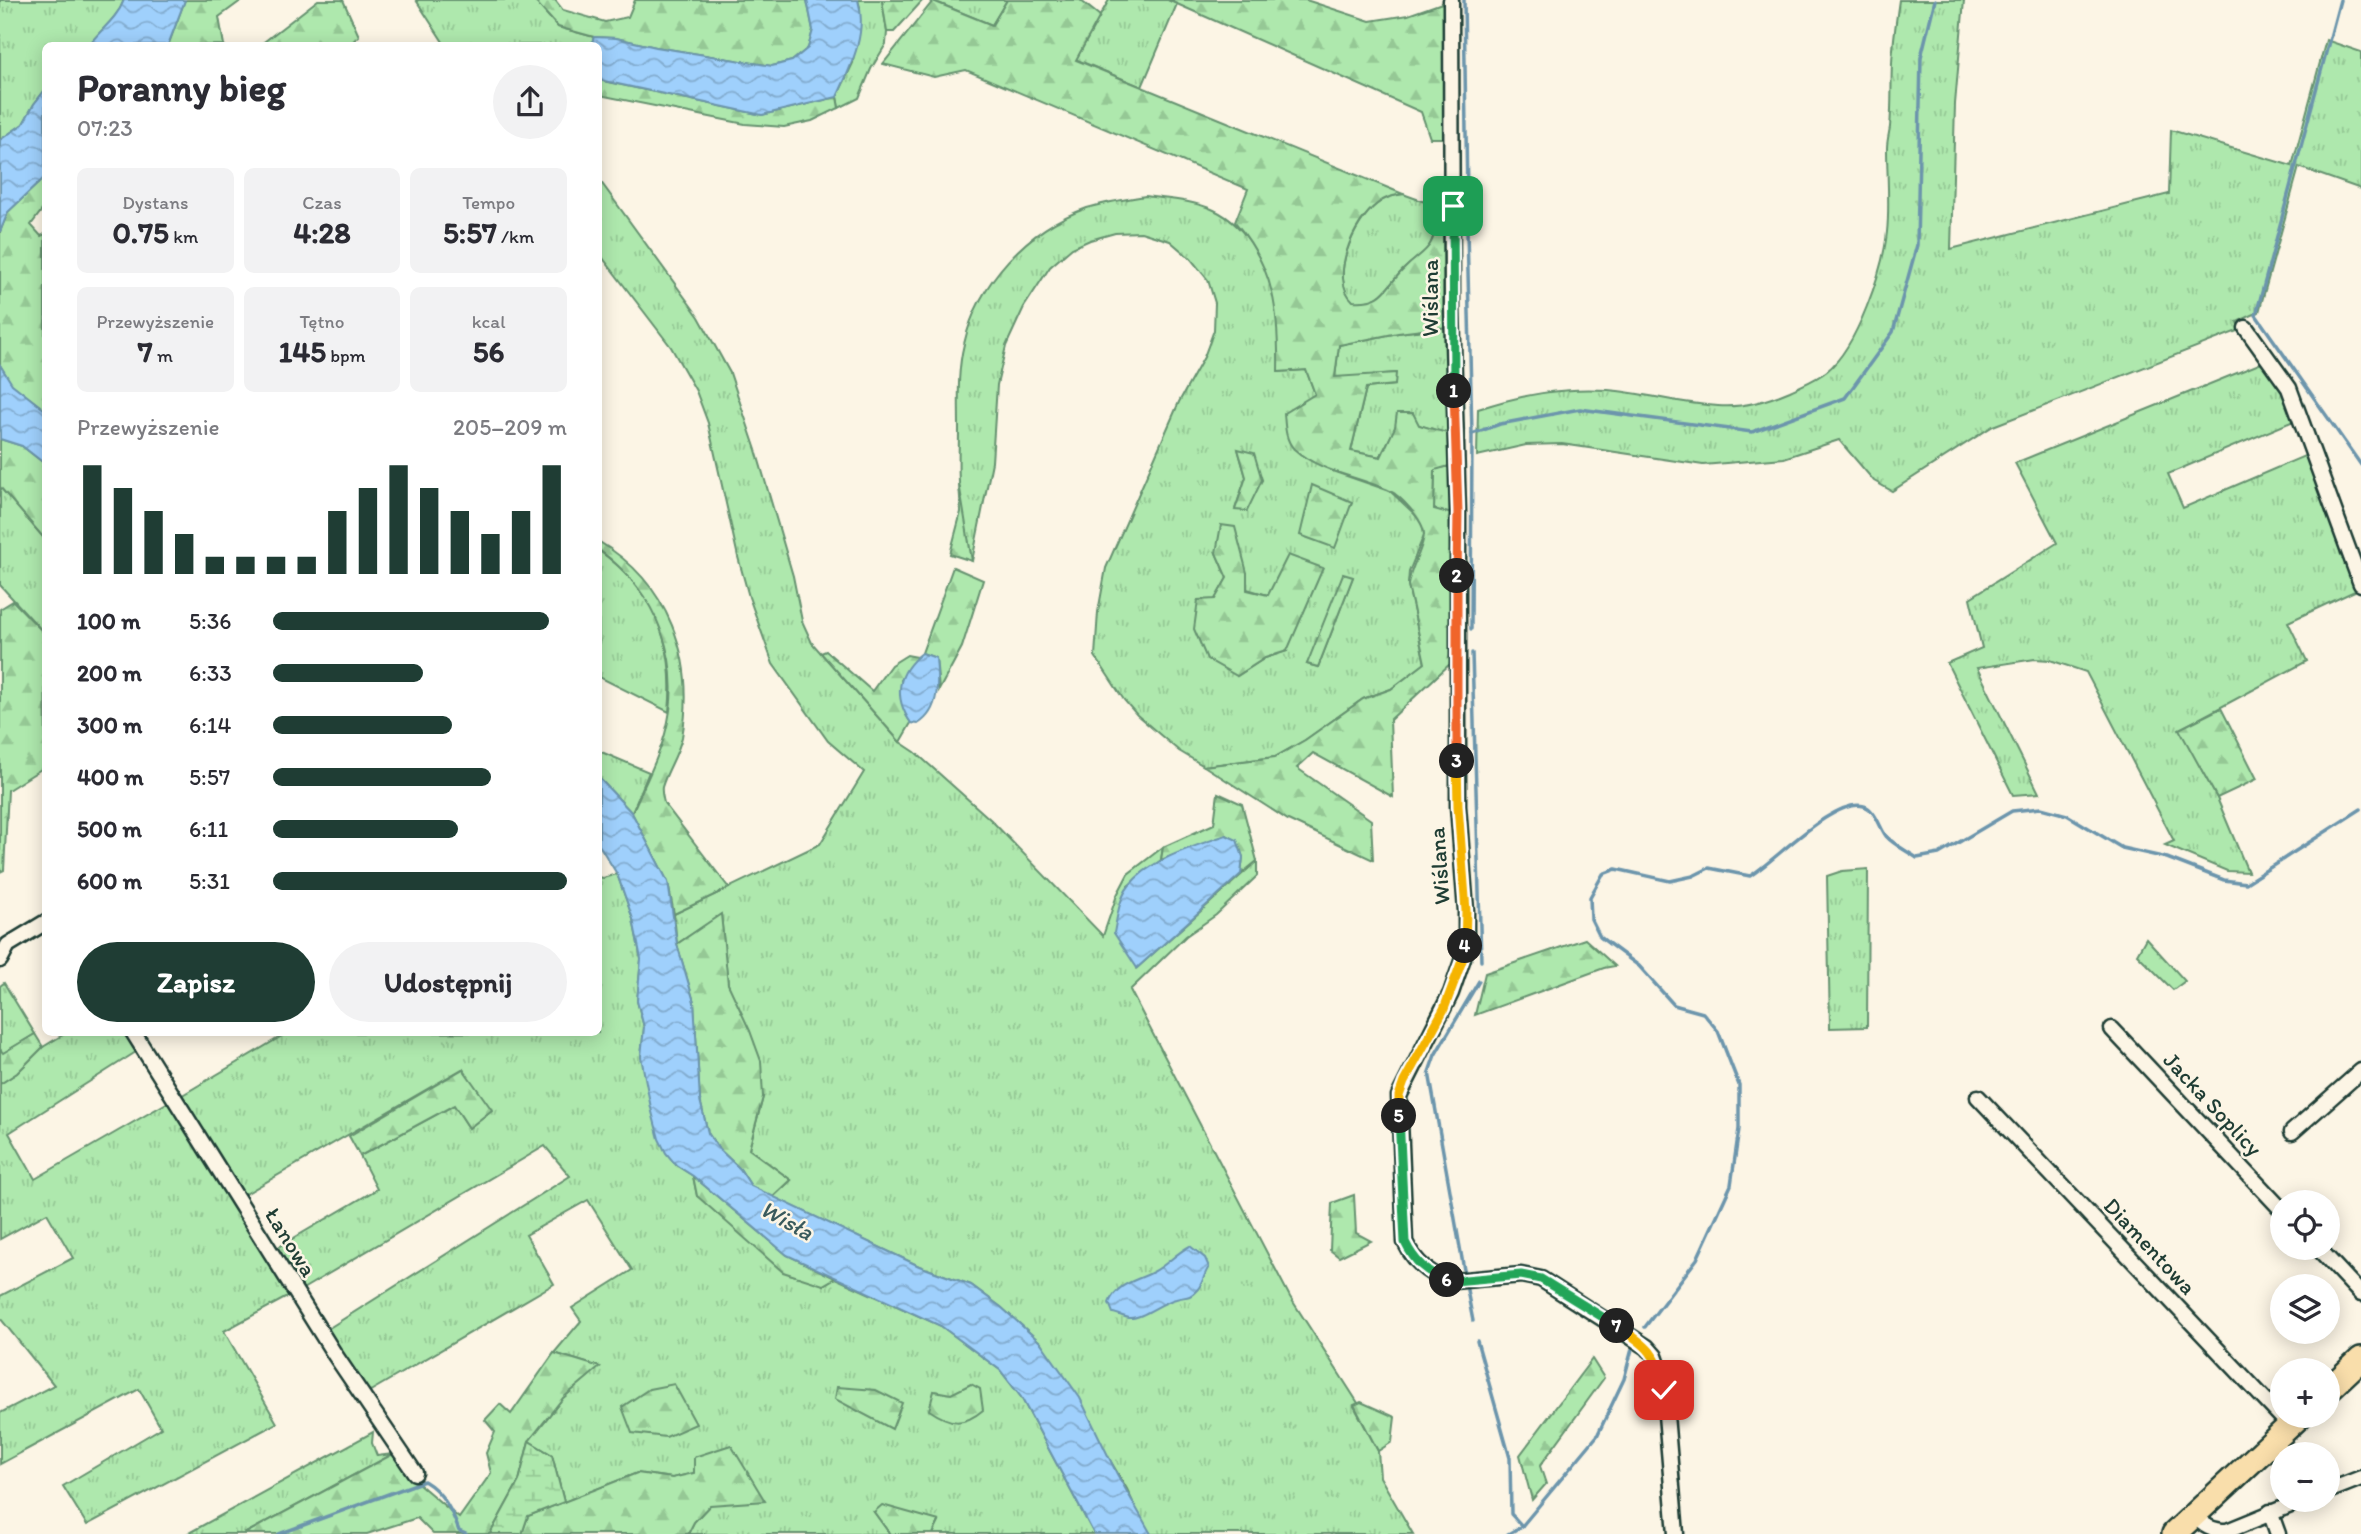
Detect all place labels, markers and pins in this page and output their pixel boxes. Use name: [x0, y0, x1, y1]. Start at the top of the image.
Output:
pin: [1423, 176, 1483, 236]
pin: 1: [1436, 374, 1472, 408]
pin: 2: [1440, 558, 1474, 594]
pin: 3: [1440, 744, 1474, 778]
pin: 4: [1448, 928, 1482, 964]
pin: 5: [1382, 1098, 1416, 1134]
pin: 6: [1430, 1262, 1464, 1298]
pin: 7: [1600, 1308, 1634, 1344]
pin: [1634, 1360, 1694, 1420]

